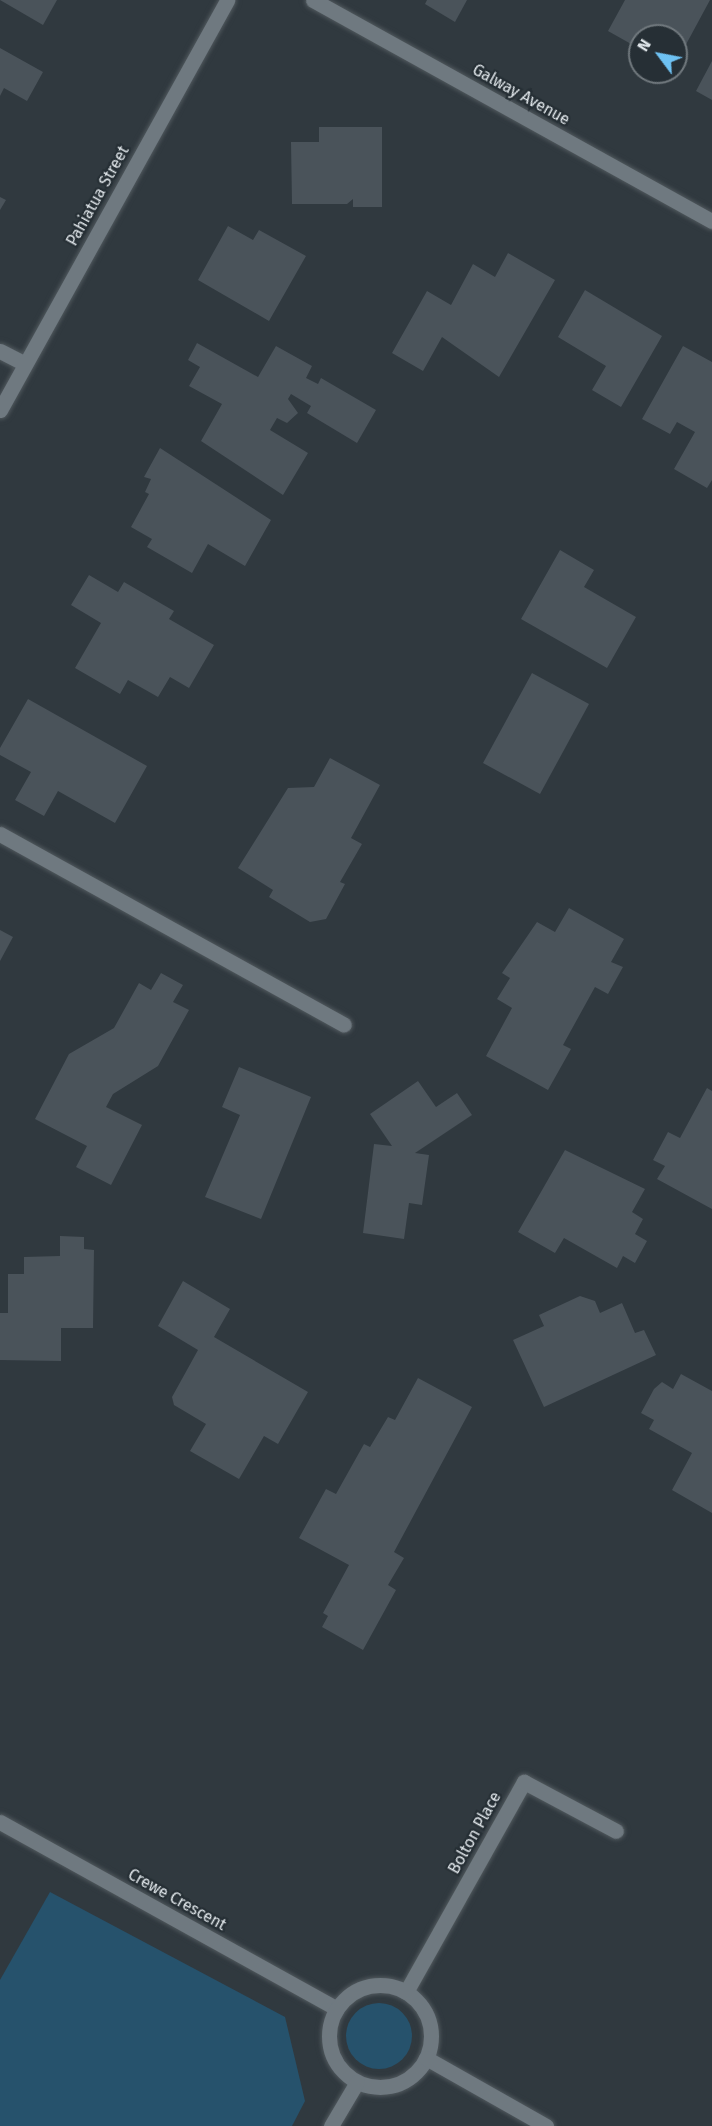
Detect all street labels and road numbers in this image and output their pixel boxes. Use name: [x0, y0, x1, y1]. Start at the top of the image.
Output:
street label: Galway Avenue: [469, 60, 573, 130]
street label: Pahiatua Street: [63, 143, 133, 249]
street label: Bolton Place: [445, 1789, 505, 1877]
street label: Crewe Crescent: [125, 1865, 229, 1935]

